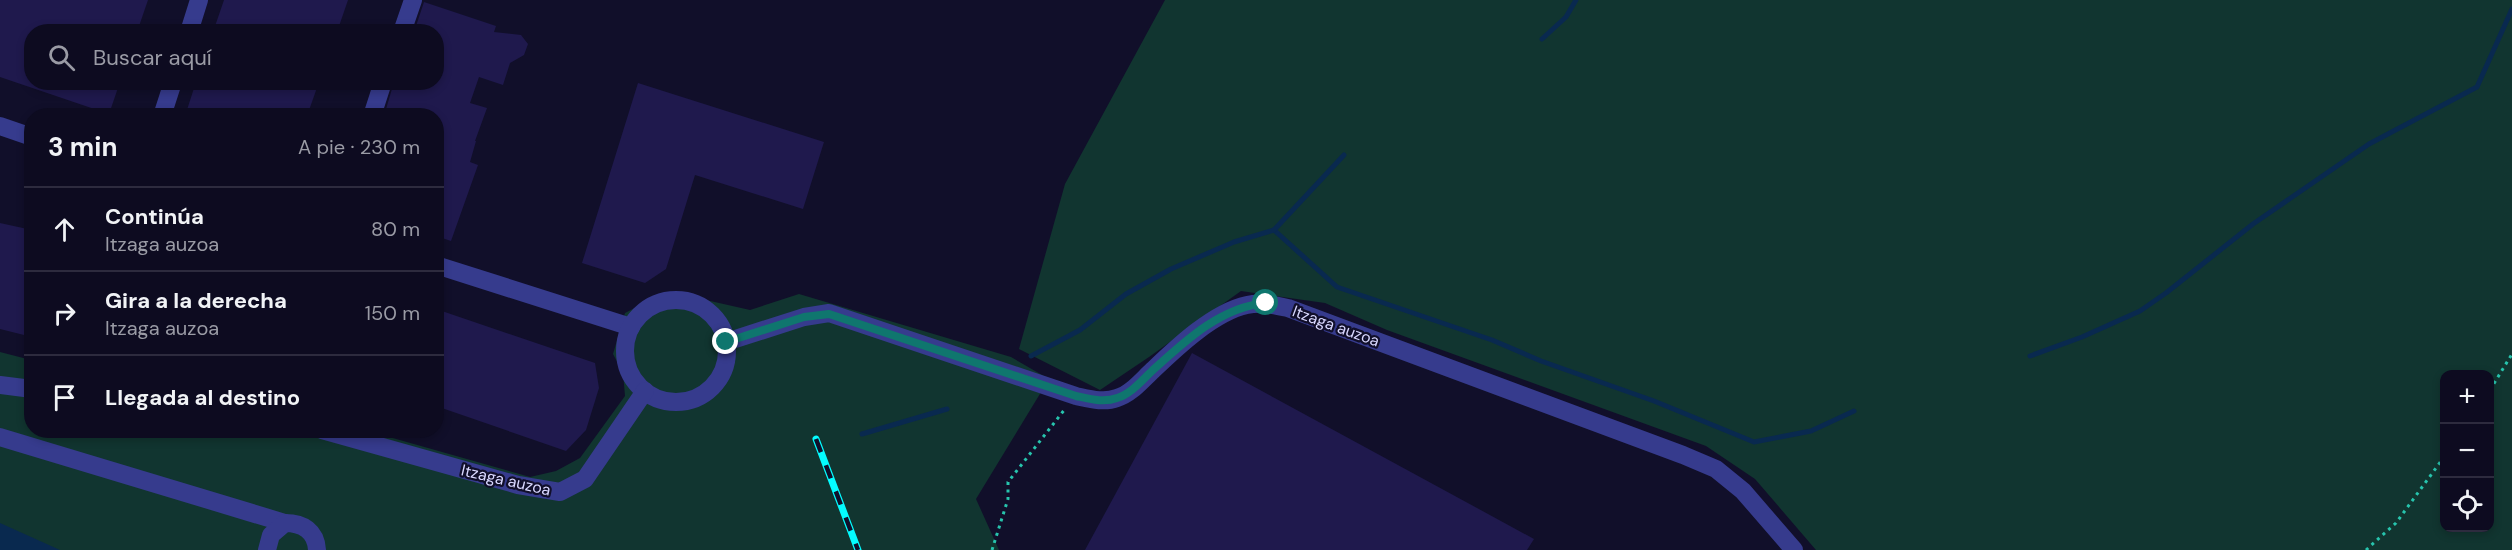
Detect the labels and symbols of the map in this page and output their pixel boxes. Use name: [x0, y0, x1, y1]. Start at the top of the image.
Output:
route start: [1252, 289, 1278, 315]
street label: Itzaga auzoa: [1289, 301, 1383, 351]
route end: [712, 328, 738, 354]
street label: Itzaga auzoa: [459, 459, 553, 501]

